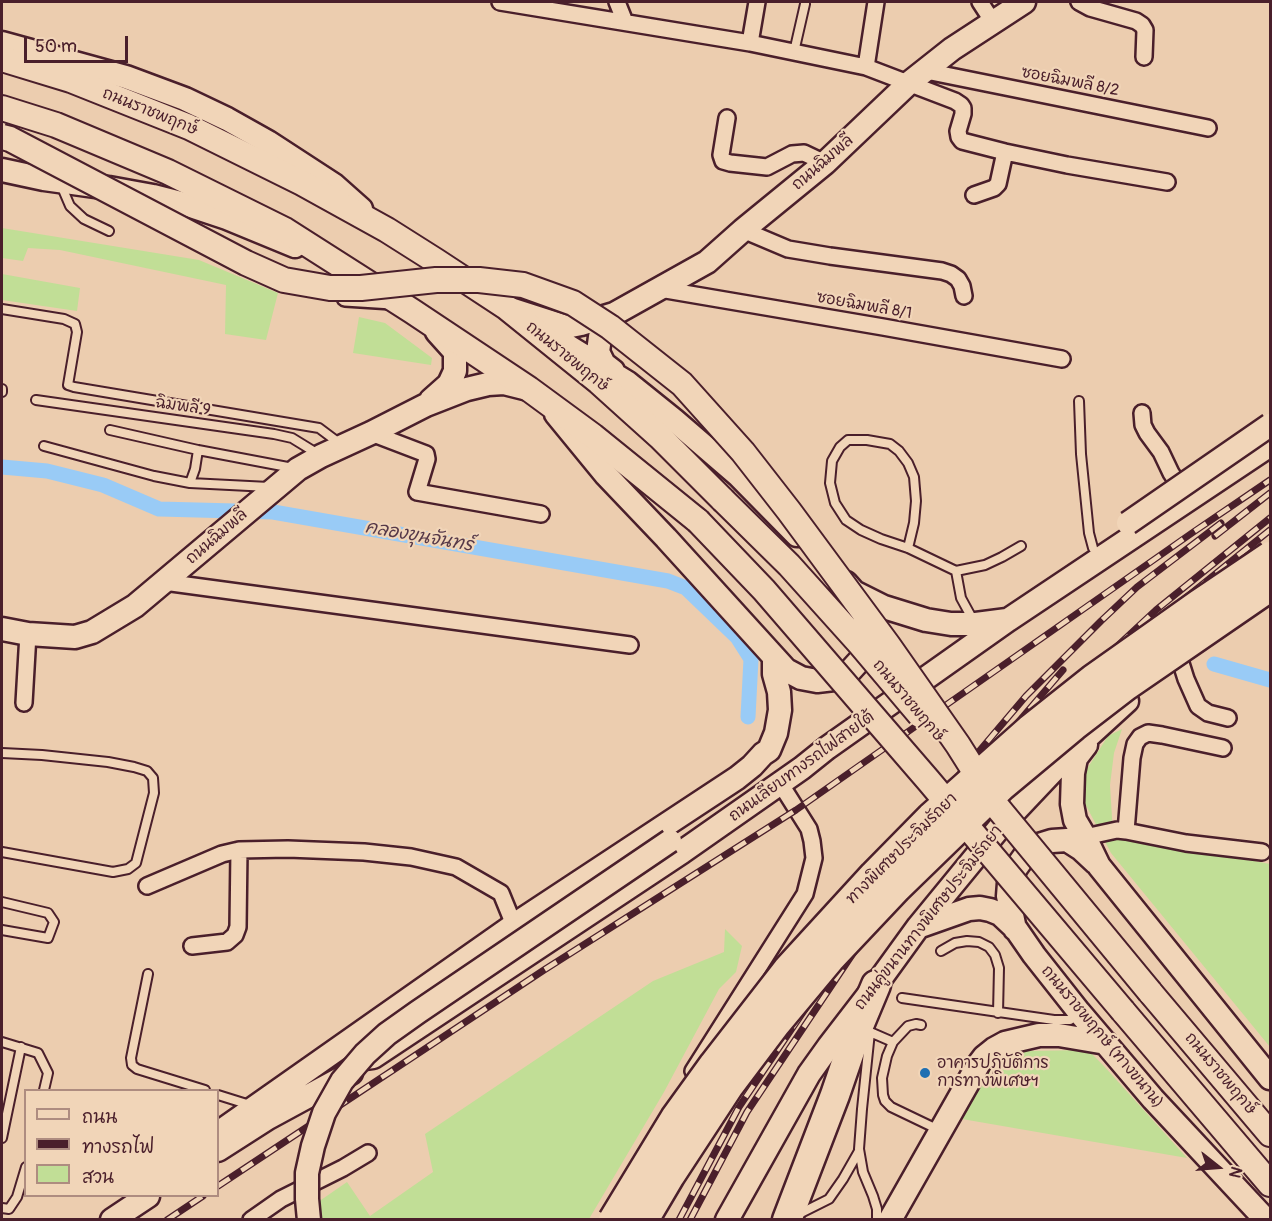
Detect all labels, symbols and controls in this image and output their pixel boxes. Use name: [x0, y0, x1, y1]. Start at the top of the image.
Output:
scale bar: [27, 24, 130, 62]
text: 50 m: [35, 35, 77, 58]
street label: ซอยฉิมพลี 8/2: [1019, 63, 1121, 101]
street label: ถนนราชพฤกษ์: [99, 84, 201, 140]
street label: ถนนฉิมพลี: [788, 131, 858, 195]
street label: ซอยฉิมพลี 8/1: [815, 288, 913, 324]
street label: ถนนราชพฤกษ์: [522, 318, 612, 396]
street label: ฉิมพลี 9: [154, 394, 212, 420]
street label: ถนนฉิมพลี: [182, 505, 252, 569]
water label: คลองขุนจันทร์: [363, 517, 475, 557]
street label: ถนนราชพฤกษ์: [868, 656, 948, 746]
street label: ถนนเลียบทางรถไฟสายใต้: [725, 708, 879, 826]
street label: ทางพิเศษประจิมรัถยา: [842, 789, 962, 909]
street label: ถนนคู่ขนานทางพิเศษประจิมรัถยา: [851, 822, 1007, 1014]
street label: ถนนราชพฤกษ์ (ทางขนาน): [1037, 962, 1167, 1112]
street label: ถนนราชพฤกษ์: [1180, 1029, 1260, 1119]
place label: อาคารปฏิบัติการ การทางพิเศษฯ: [937, 1054, 1049, 1092]
marker: อาคารปฏิบัติการ การทางพิเศษฯ: [918, 1066, 932, 1080]
legend: [24, 1089, 219, 1197]
text: ถนน: [82, 1106, 117, 1129]
text: ทางรถไฟ: [82, 1136, 154, 1159]
north arrow: [1188, 1137, 1248, 1197]
text: N: [1224, 1164, 1246, 1180]
text: สวน: [82, 1166, 114, 1189]

